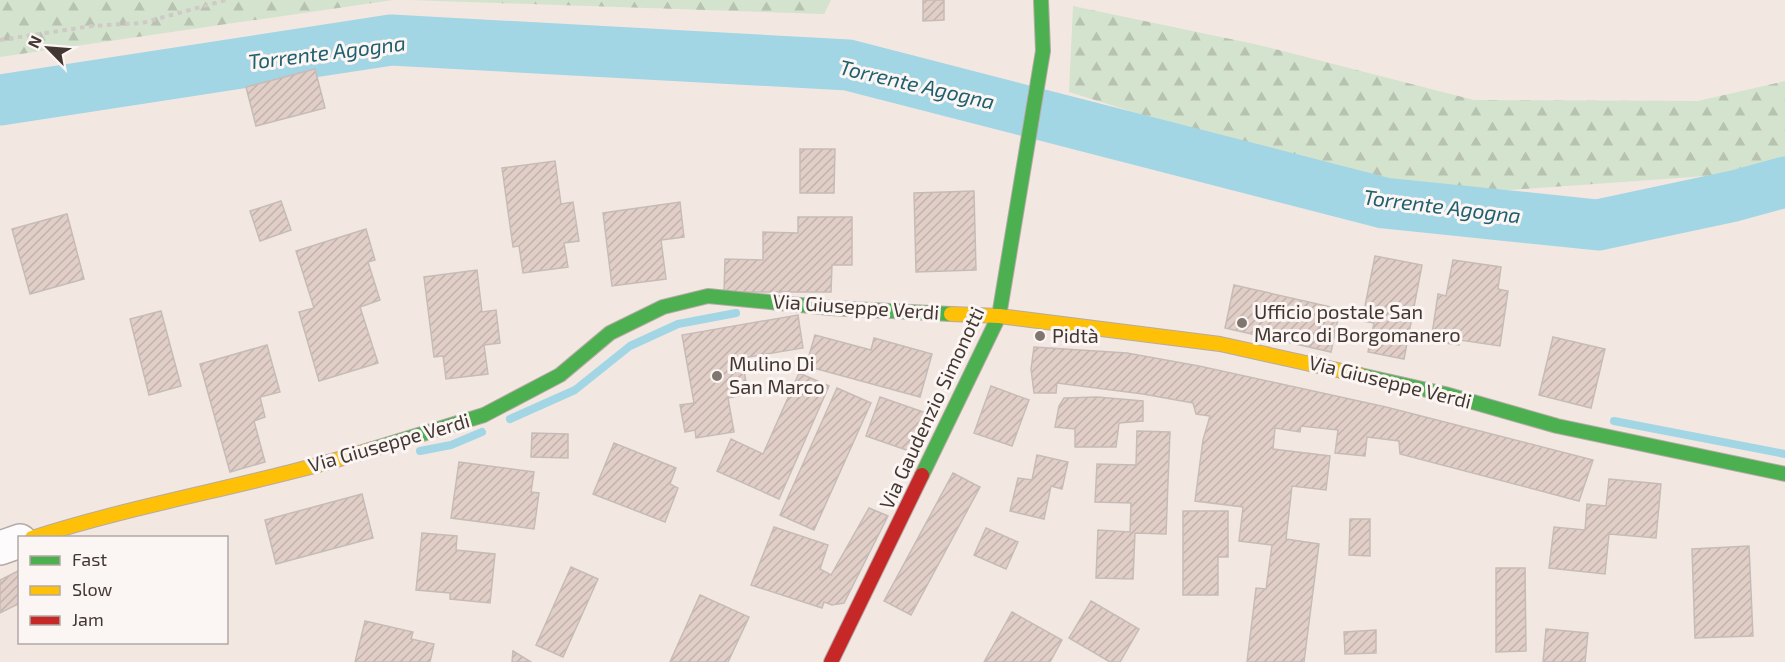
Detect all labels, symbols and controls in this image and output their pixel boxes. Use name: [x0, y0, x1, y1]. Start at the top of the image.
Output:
north arrow: [18, 18, 78, 78]
water label: Torrente Agogna: [247, 29, 407, 74]
text: N: [23, 32, 45, 51]
water label: Torrente Agogna: [837, 54, 997, 114]
water label: Torrente Agogna: [1362, 183, 1522, 228]
street label: Via Giuseppe Verdi: [772, 288, 940, 324]
place label: Ufficio postale San Marco di Borgomanero: [1254, 299, 1461, 346]
street label: Via Gaudenzio Simonotti: [874, 303, 989, 513]
marker: Ufficio postale San Marco di Borgomanero: [1235, 316, 1249, 330]
place label: Pidtà: [1052, 323, 1099, 347]
marker: Pidtà: [1033, 329, 1047, 343]
street label: Via Giuseppe Verdi: [1306, 349, 1474, 413]
place label: Mulino Di San Marco: [729, 351, 825, 398]
marker: Mulino Di San Marco: [710, 369, 724, 383]
street label: Via Giuseppe Verdi: [305, 408, 472, 477]
legend: [18, 536, 228, 644]
text: Fast: [72, 548, 107, 570]
text: Slow: [72, 578, 113, 600]
text: Jam: [72, 608, 104, 630]

